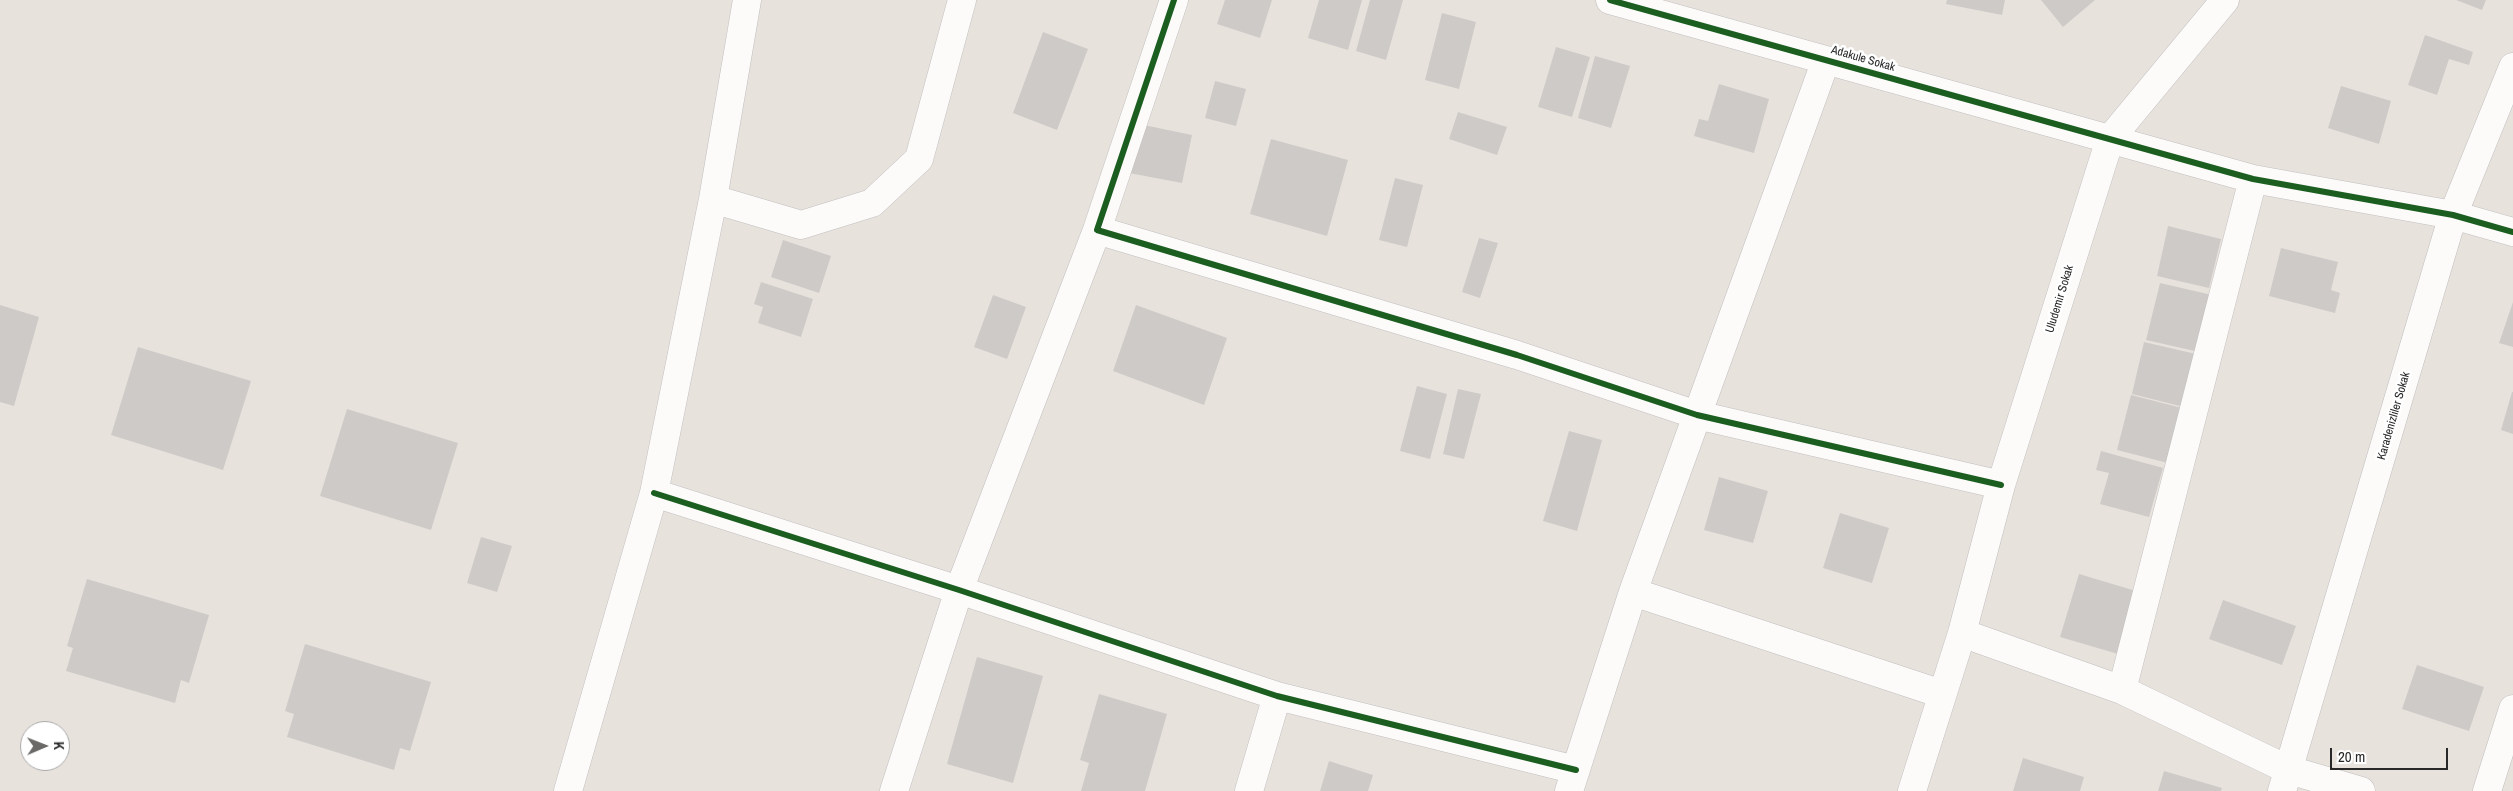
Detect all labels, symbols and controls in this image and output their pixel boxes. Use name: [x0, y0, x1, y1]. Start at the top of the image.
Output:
street label: Adakule Sokak: [1829, 43, 1897, 75]
street label: Uludemir Sokak: [2043, 263, 2077, 335]
street label: Karadenizliler Sokak: [2375, 370, 2413, 462]
north arrow: [20, 721, 70, 771]
scale bar: [2333, 738, 2450, 770]
text: K: [50, 741, 68, 750]
text: 20 m: [2338, 746, 2365, 767]

